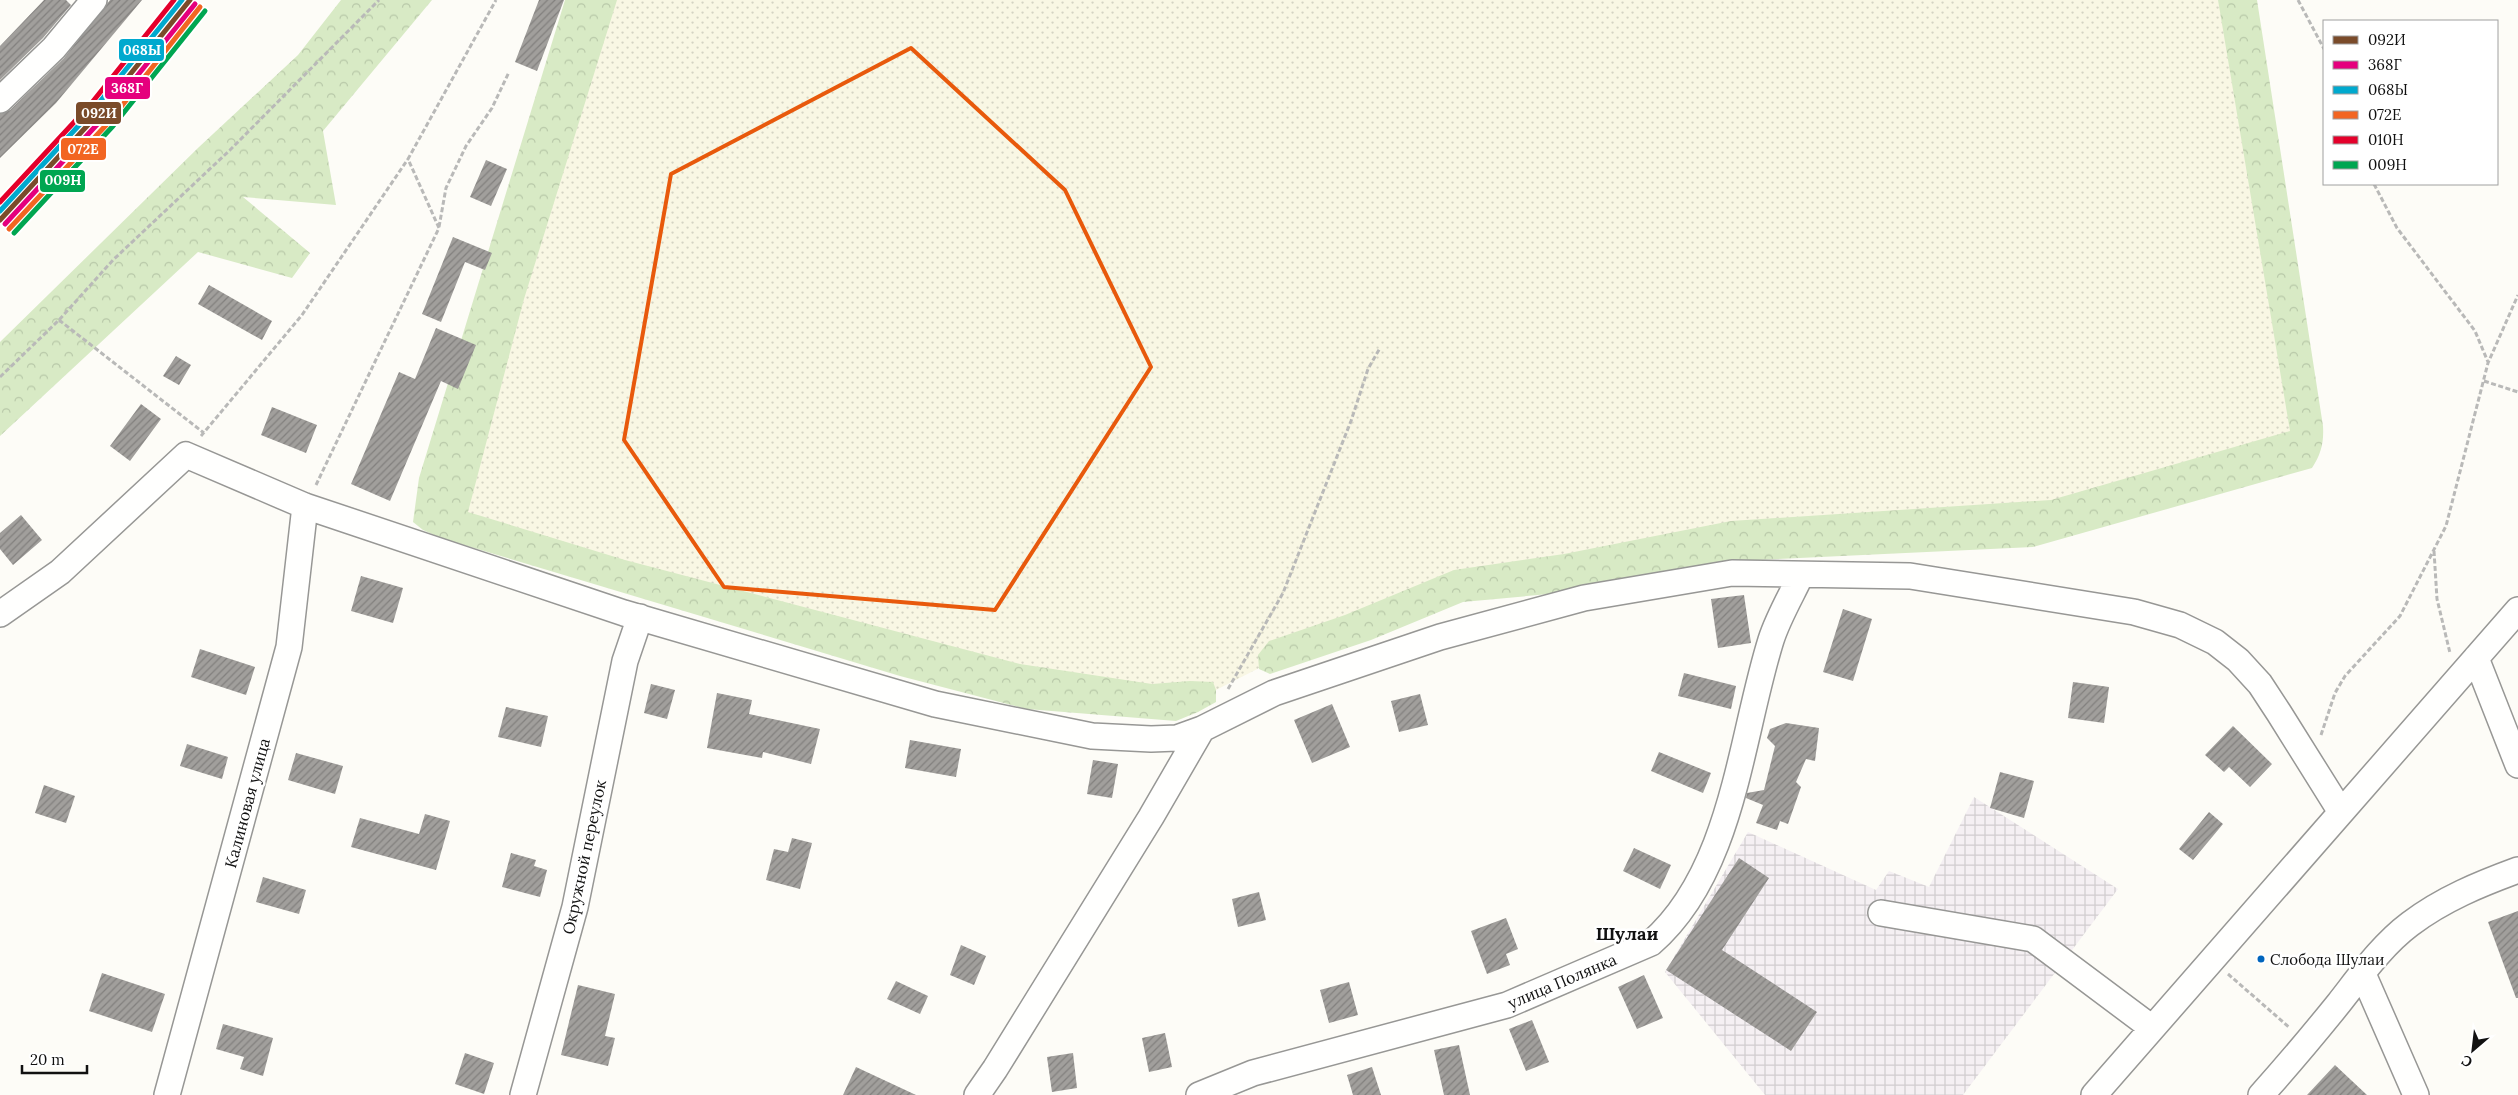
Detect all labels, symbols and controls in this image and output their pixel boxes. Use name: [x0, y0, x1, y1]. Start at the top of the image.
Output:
legend: [2323, 20, 2498, 185]
text: 092И: [2368, 30, 2406, 49]
line badge: 068Ы: [118, 38, 165, 62]
text: 068Ы: [123, 41, 161, 59]
text: 368Г: [2368, 55, 2402, 74]
line badge: 368Г: [104, 76, 151, 100]
text: 368Г: [111, 79, 143, 97]
text: 068Ы: [2368, 80, 2408, 99]
line badge: 092И: [75, 101, 122, 125]
text: 092И: [81, 104, 117, 122]
text: 072Е: [2368, 105, 2401, 124]
text: 010Н: [2368, 130, 2404, 149]
line badge: 072Е: [60, 137, 107, 161]
text: 072Е: [67, 140, 99, 158]
text: 009Н: [2368, 155, 2407, 174]
line badge: 009Н: [39, 169, 86, 193]
text: 009Н: [44, 171, 82, 189]
street label: Калиновая улица: [220, 736, 274, 870]
street label: Окружной переулок: [558, 777, 610, 936]
district label: Шулаи: [1596, 922, 1658, 945]
street label: улица Полянка: [1505, 949, 1619, 1013]
place label: Слобода Шулаи: [2270, 950, 2384, 969]
marker: Слобода Шулаи: [2256, 954, 2266, 964]
north arrow: [2448, 1025, 2498, 1075]
scale bar: [22, 1042, 88, 1074]
text: 20 m: [30, 1050, 65, 1069]
text: С: [2458, 1051, 2475, 1072]

